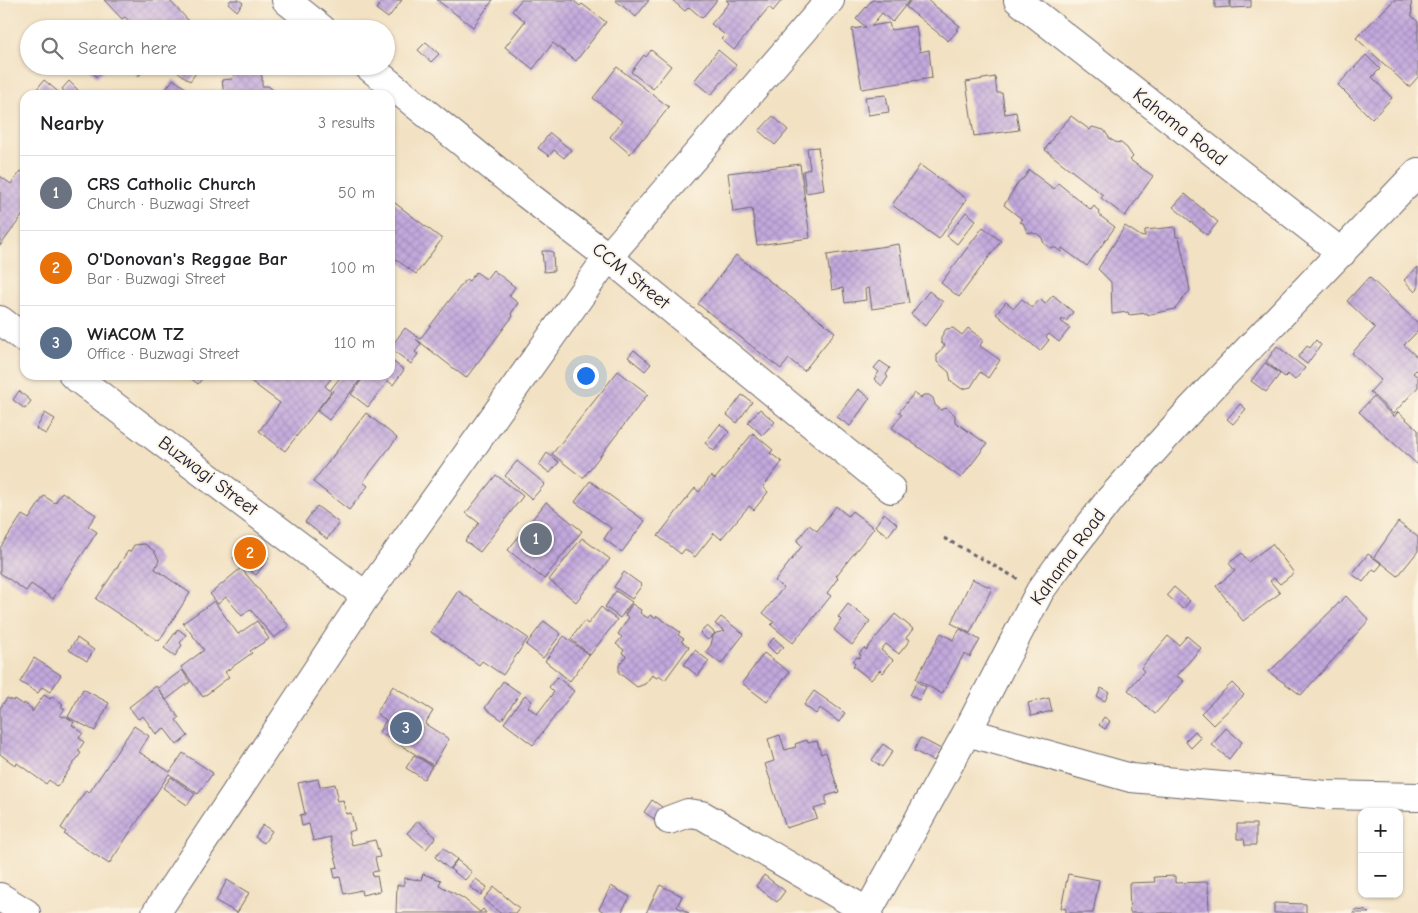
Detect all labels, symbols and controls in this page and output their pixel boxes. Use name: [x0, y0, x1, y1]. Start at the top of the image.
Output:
search box: [20, 20, 395, 75]
icon: search: [38, 34, 66, 62]
text: Search here: [78, 37, 177, 59]
street label: Kahama Road: [1129, 83, 1231, 171]
text: Nearby: [40, 111, 104, 135]
text: 3 results: [318, 114, 375, 132]
text: CRS Catholic Church: [87, 173, 256, 195]
text: 1: [53, 184, 59, 202]
text: 50 m: [338, 184, 375, 202]
text: Church · Buzwagi Street: [87, 195, 249, 213]
street label: CCM Street: [588, 238, 675, 314]
text: O'Donovan's Reggae Bar: [87, 248, 287, 270]
text: 2: [52, 259, 60, 277]
text: 100 m: [331, 259, 375, 277]
text: Bar · Buzwagi Street: [87, 270, 225, 288]
text: WiACOM TZ: [87, 323, 184, 345]
text: 3: [52, 334, 60, 352]
text: 110 m: [334, 334, 375, 352]
text: Office · Buzwagi Street: [87, 345, 239, 363]
your location: [573, 363, 599, 389]
street label: Buzwagi Street: [154, 431, 263, 521]
street label: Kahama Road: [1026, 505, 1110, 609]
pin: 1: [520, 520, 552, 558]
pin: 2: [234, 534, 266, 572]
pin: 3: [390, 709, 422, 747]
map controls: [1358, 808, 1403, 898]
button: +: [1358, 808, 1403, 853]
button: −: [1358, 853, 1403, 898]

